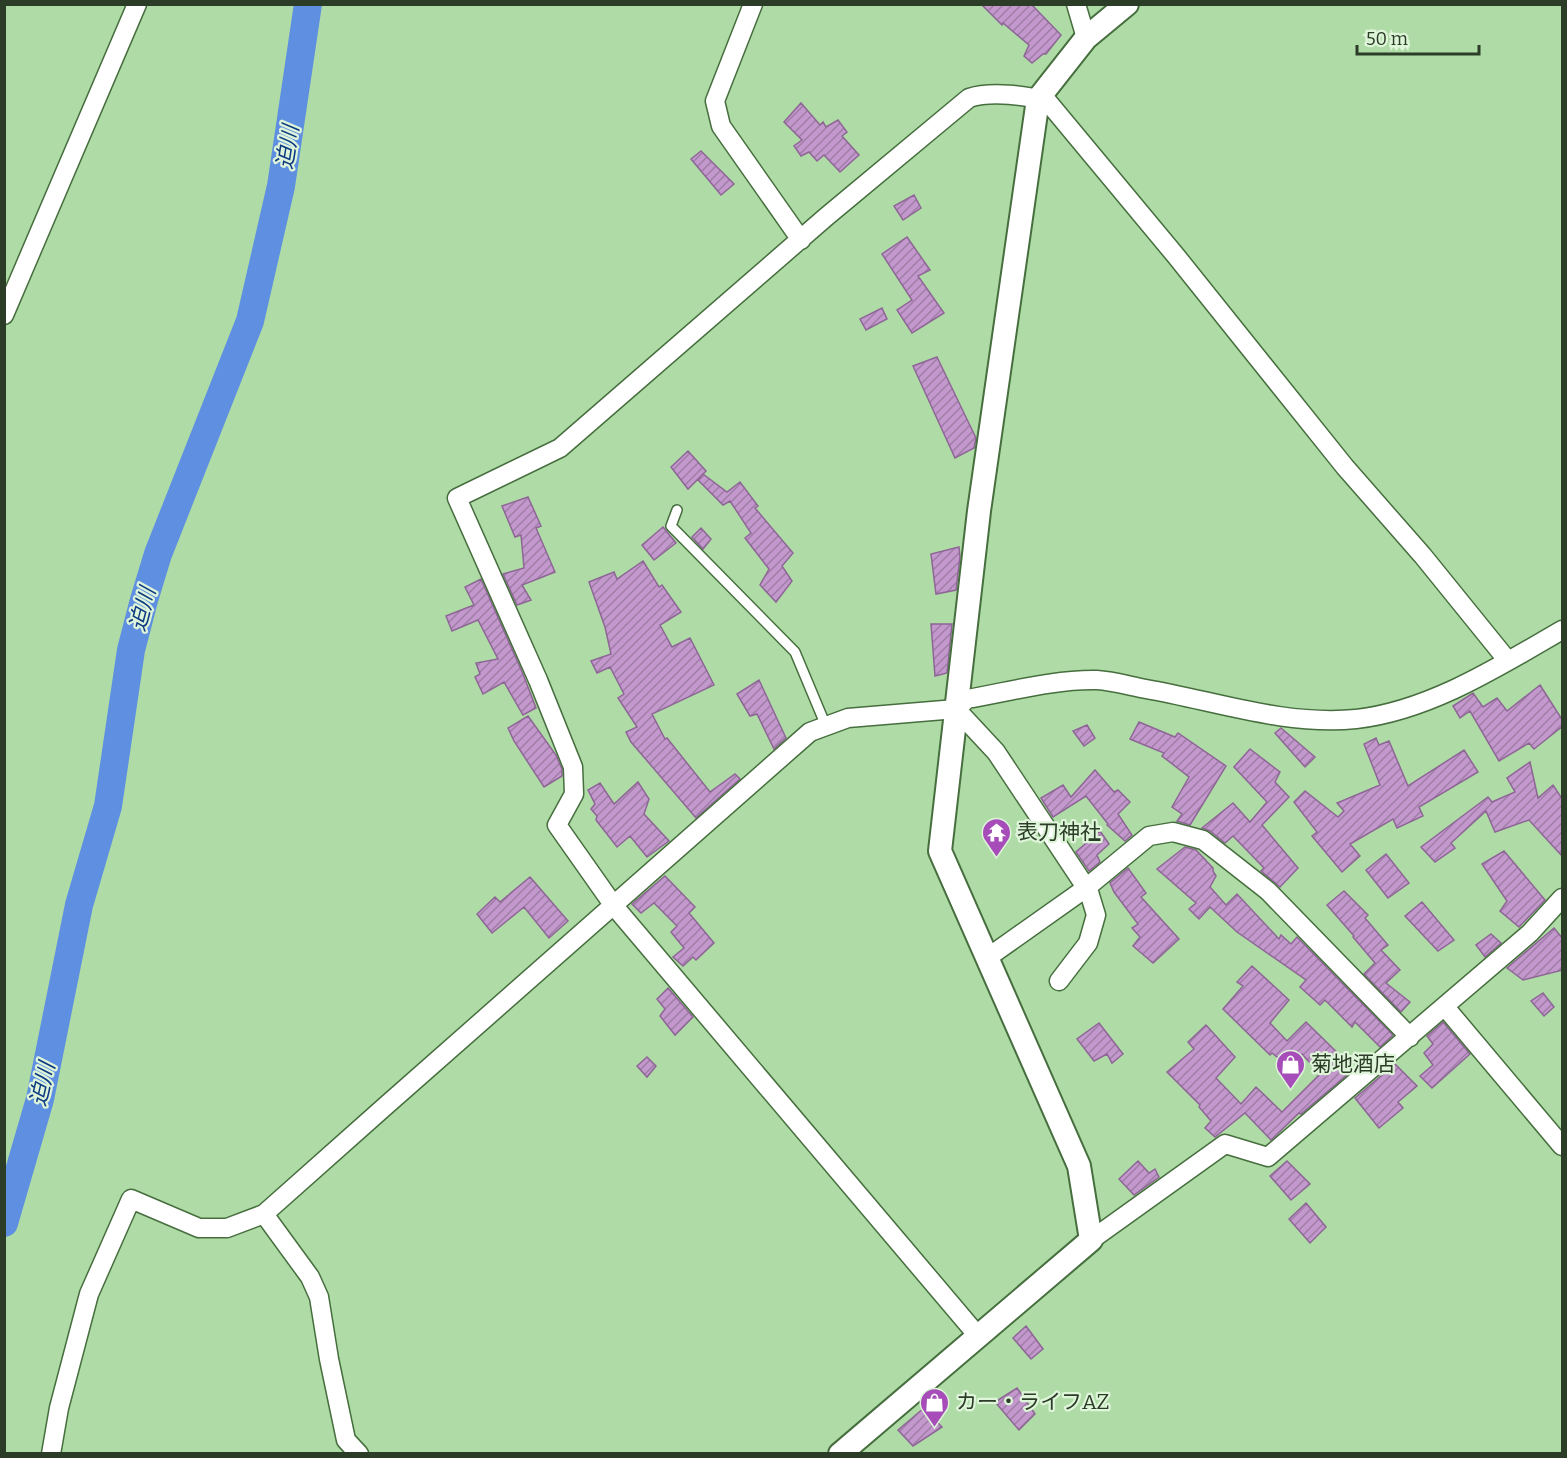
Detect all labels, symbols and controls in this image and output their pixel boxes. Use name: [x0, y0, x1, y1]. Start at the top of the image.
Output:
scale bar: [1357, 18, 1478, 56]
text: 50 m: [1366, 28, 1408, 50]
water label: 迫川: [271, 121, 305, 171]
water label: 迫川: [124, 582, 162, 634]
temple icon: 表刀神社: [980, 816, 1012, 858]
place label: 表刀神社: [1017, 819, 1101, 845]
shop icon: 菊地酒店: [1274, 1048, 1306, 1090]
place label: 菊地酒店: [1311, 1051, 1395, 1077]
water label: 迫川: [24, 1058, 61, 1109]
shop icon: カー・ライフAZ: [919, 1386, 951, 1428]
place label: カー・ライフAZ: [956, 1389, 1110, 1415]

